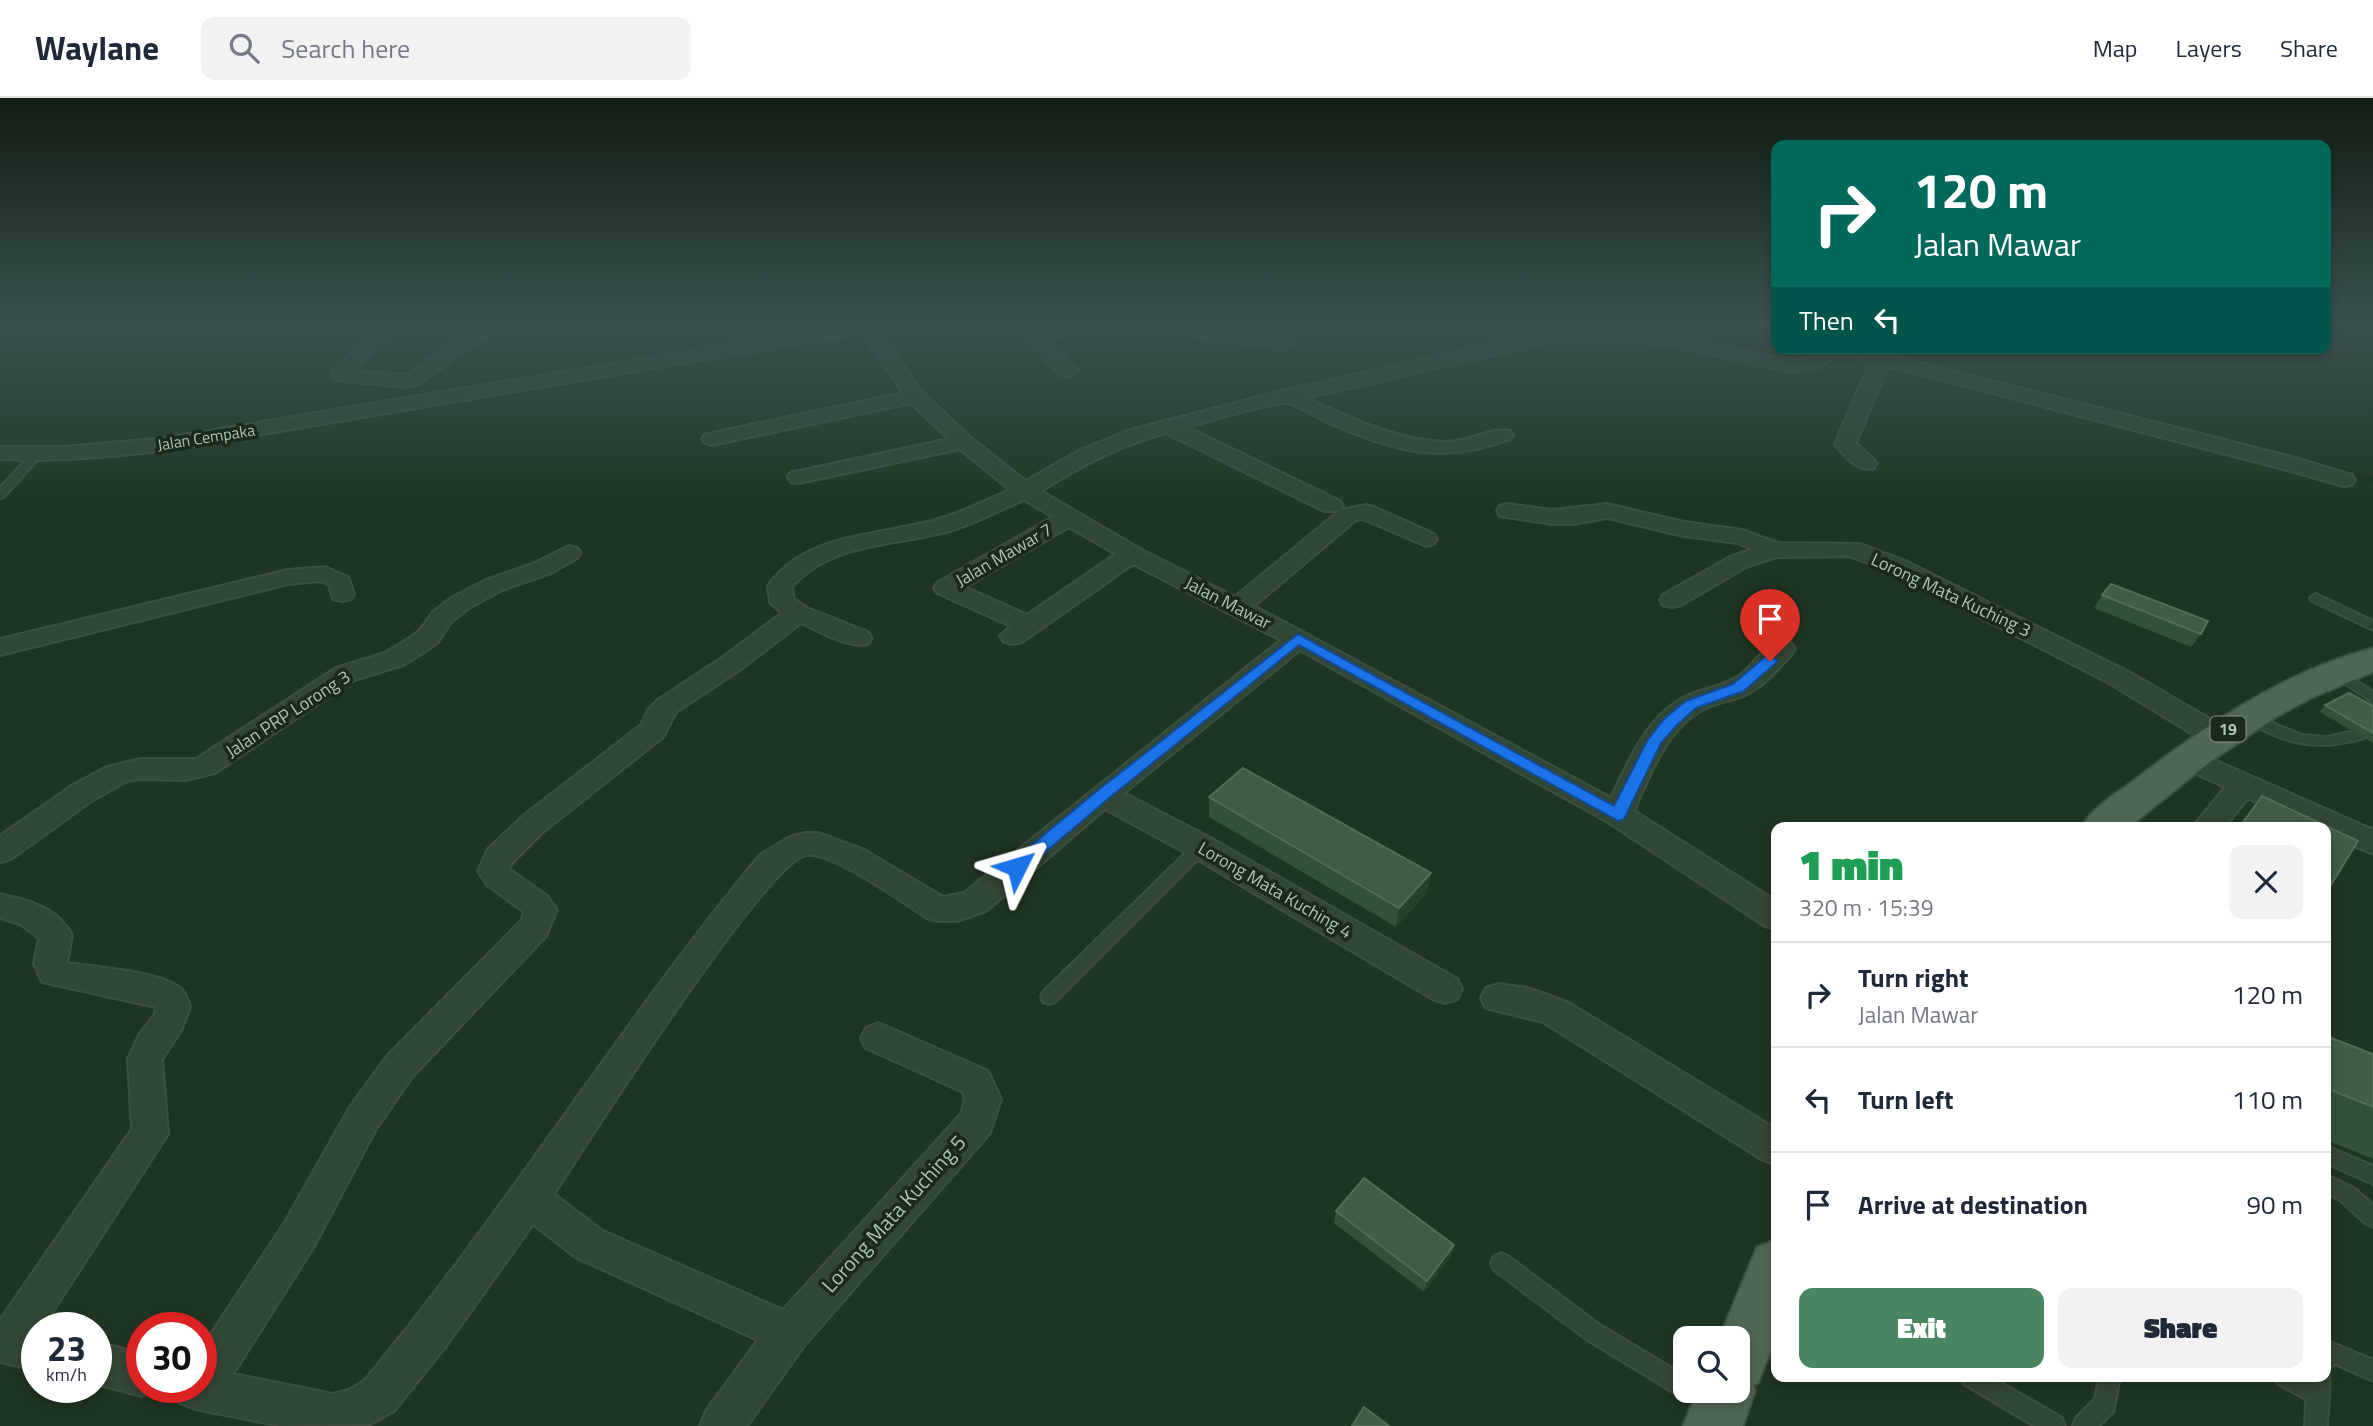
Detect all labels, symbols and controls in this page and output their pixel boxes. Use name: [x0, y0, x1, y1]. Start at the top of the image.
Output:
search box: [201, 17, 691, 80]
text: Waylane: [35, 23, 159, 73]
icon: search: [225, 29, 263, 67]
text: Search here: [281, 29, 410, 68]
text: Map: [2093, 30, 2138, 66]
text: Layers: [2176, 30, 2242, 66]
text: Share: [2280, 30, 2338, 66]
text: 120 m: [1914, 152, 2048, 227]
icon: right: [1799, 168, 1890, 259]
text: Jalan Mawar: [1914, 220, 2081, 268]
text: Then: [1799, 301, 1854, 340]
icon: left: [1868, 301, 1906, 339]
street label: Jalan Cempaka: [155, 417, 257, 457]
street label: Jalan Mawar 7: [950, 516, 1057, 593]
street label: Lorong Mata Kuching 3: [1867, 546, 2036, 644]
street label: Jalan Mawar: [1180, 569, 1276, 636]
pin: [1740, 589, 1800, 661]
icon: arrive: [1751, 600, 1789, 638]
street label: Jalan PRP Lorong 3: [220, 663, 355, 764]
road number: 19: [2210, 716, 2246, 742]
position arrow: [980, 830, 1054, 904]
text: 1 min: [1799, 832, 1903, 896]
street label: Lorong Mata Kuching 4: [1193, 834, 1357, 945]
button: close: [2229, 845, 2303, 919]
text: 320 m · 15:39: [1799, 890, 1934, 925]
text: Turn right: [1858, 958, 1969, 997]
text: 120 m: [2232, 975, 2303, 1014]
icon: right: [1799, 976, 1837, 1014]
text: Jalan Mawar: [1858, 997, 1978, 1032]
text: Turn left: [1858, 1080, 1953, 1119]
text: 110 m: [2232, 1080, 2303, 1119]
icon: left: [1799, 1081, 1837, 1119]
street label: Lorong Mata Kuching 5: [813, 1127, 973, 1299]
text: Arrive at destination: [1858, 1185, 2088, 1224]
text: 90 m: [2246, 1185, 2303, 1224]
icon: arrive: [1799, 1186, 1837, 1224]
button: Exit: [1799, 1288, 2044, 1368]
button: Share: [2058, 1288, 2303, 1368]
speed limit sign: 30: [126, 1312, 217, 1403]
text: 23: [47, 1321, 86, 1375]
map controls: [1673, 1326, 1750, 1403]
button: search: [1673, 1326, 1750, 1403]
text: km/h: [46, 1361, 87, 1388]

